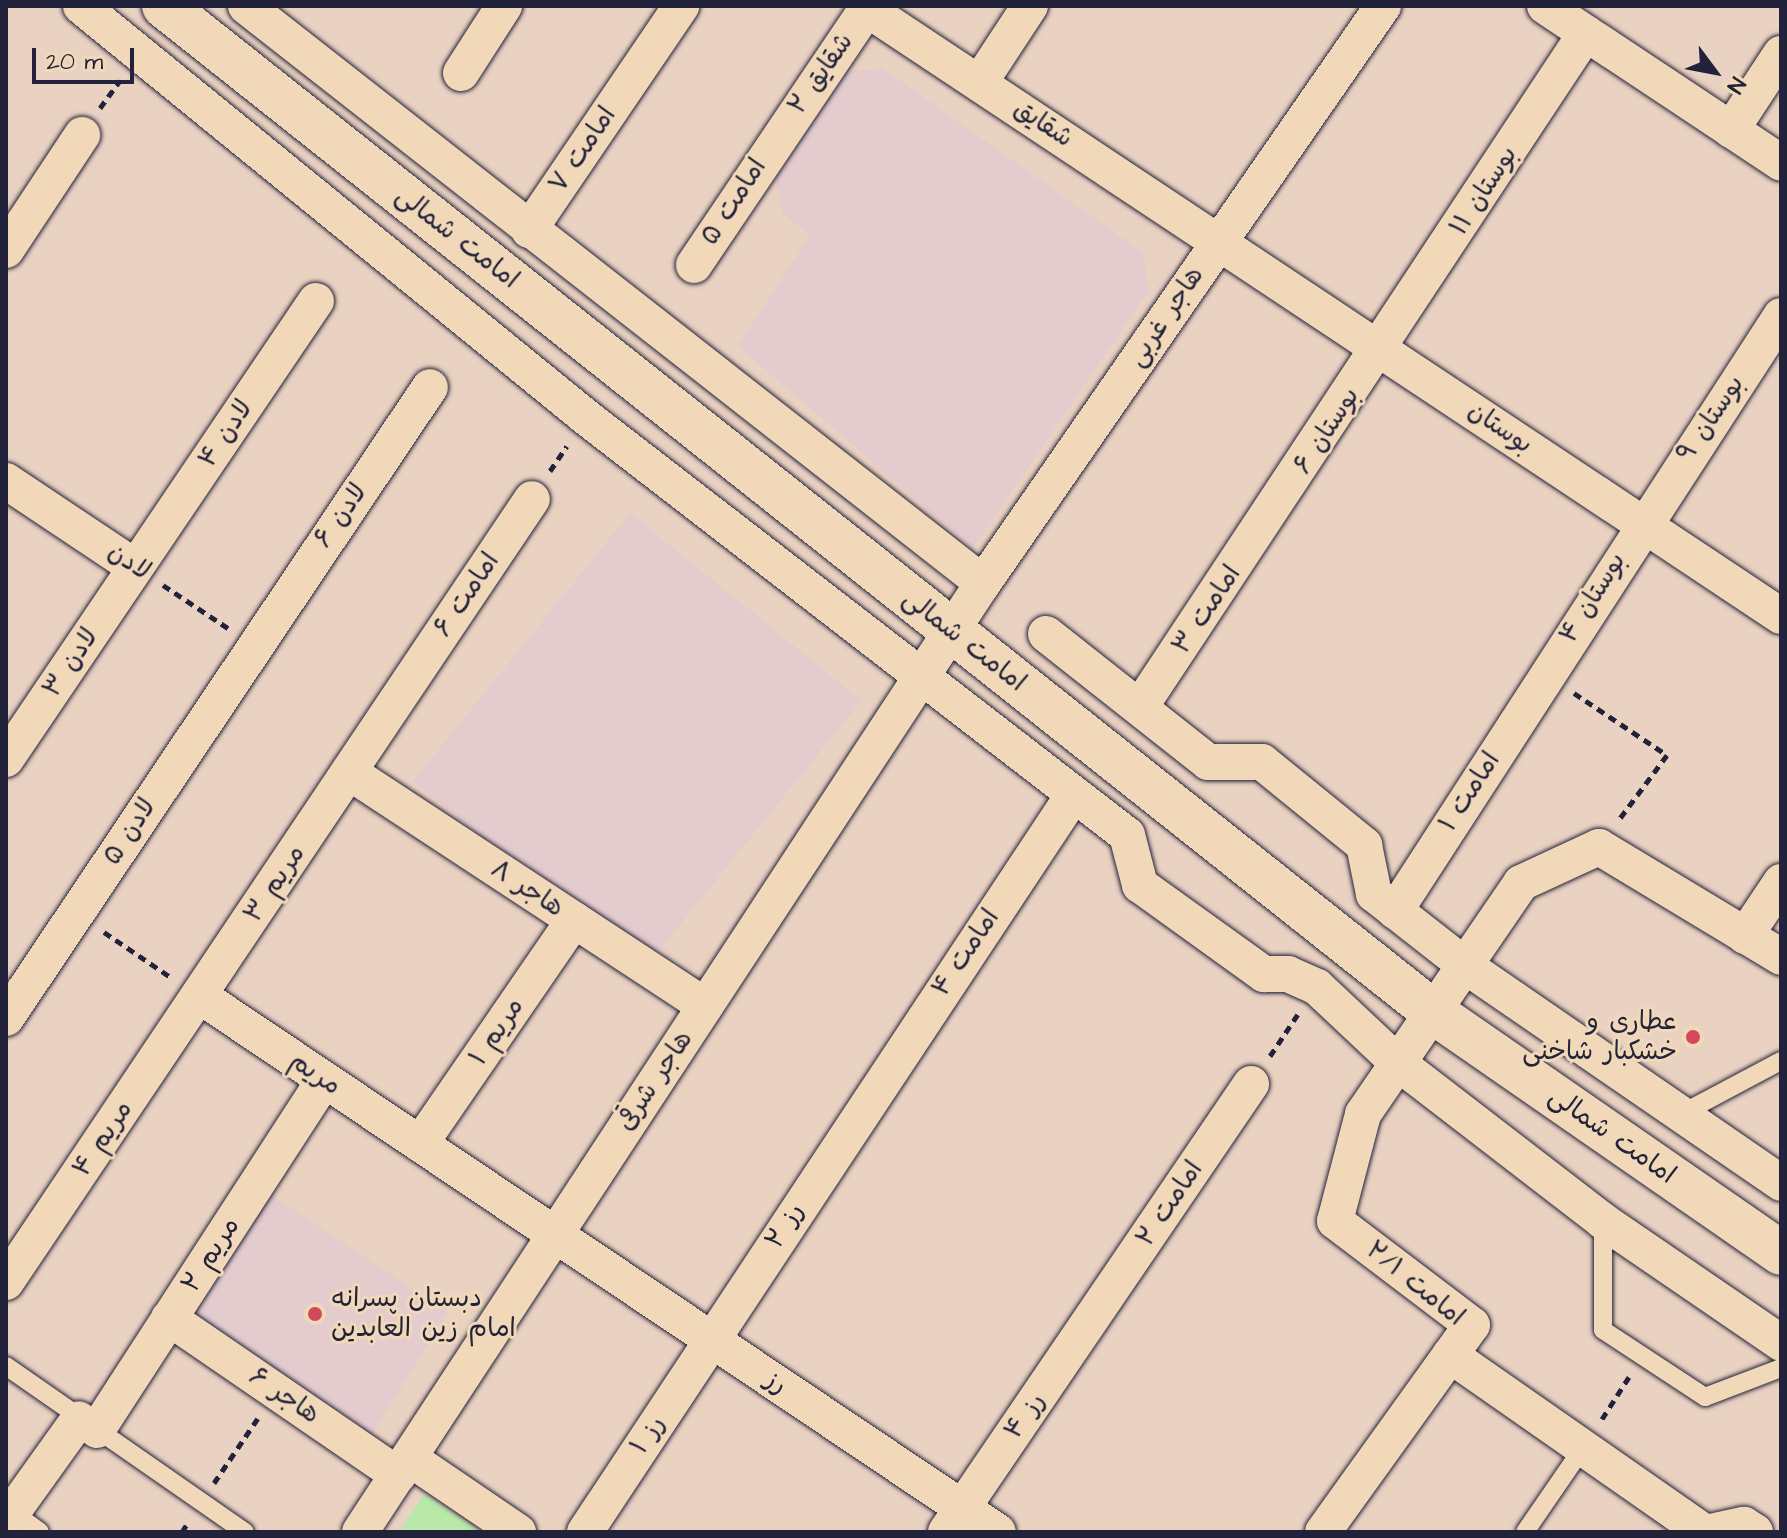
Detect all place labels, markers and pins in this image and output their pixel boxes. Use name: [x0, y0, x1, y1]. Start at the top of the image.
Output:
place label: عطاری و خشکبار شاخنی: [1522, 1006, 1677, 1068]
marker: عطاری و خشکبار شاخنی: [1684, 1028, 1702, 1046]
place label: دبستان پسرانه امام زین العابدین: [331, 1283, 516, 1344]
marker: دبستان پسرانه امام زین العابدین: [306, 1305, 324, 1323]

